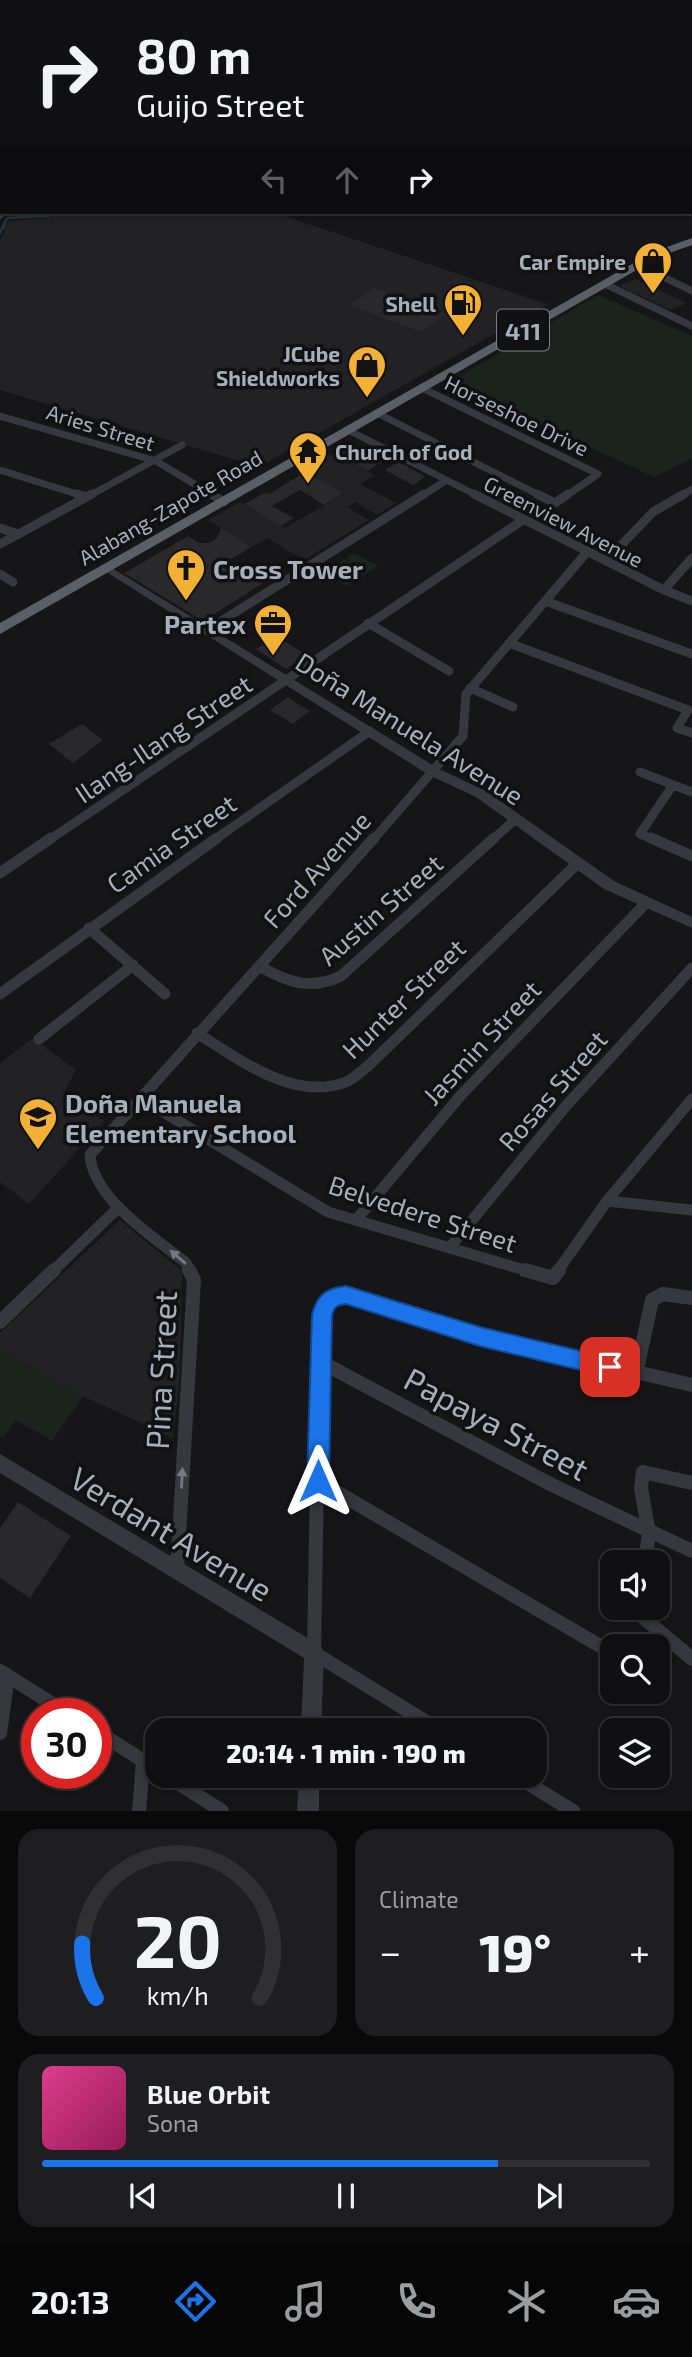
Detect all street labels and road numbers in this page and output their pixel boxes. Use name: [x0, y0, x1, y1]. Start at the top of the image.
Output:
road number: 411: [497, 310, 549, 351]
street label: Horseshoe Drive: [441, 369, 593, 461]
street label: Aries Street: [44, 399, 158, 455]
street label: Alabang-Zapote Road: [74, 444, 266, 570]
street label: Greenview Avenue: [480, 470, 648, 572]
street label: Doña Manuela Avenue: [290, 645, 530, 811]
street label: Ilang-Ilang Street: [69, 667, 257, 809]
street label: Camia Street: [100, 787, 242, 899]
street label: Ford Avenue: [256, 804, 376, 934]
street label: Austin Street: [312, 847, 448, 971]
street label: Hunter Street: [335, 932, 471, 1064]
street label: Jasmin Street: [416, 973, 547, 1111]
street label: Rosas Street: [491, 1023, 613, 1157]
street label: Belvedere Street: [325, 1168, 521, 1258]
street label: Pina Street: [137, 1290, 183, 1450]
street label: Papaya Street: [399, 1359, 595, 1487]
street label: Verdant Avenue: [64, 1458, 280, 1608]

